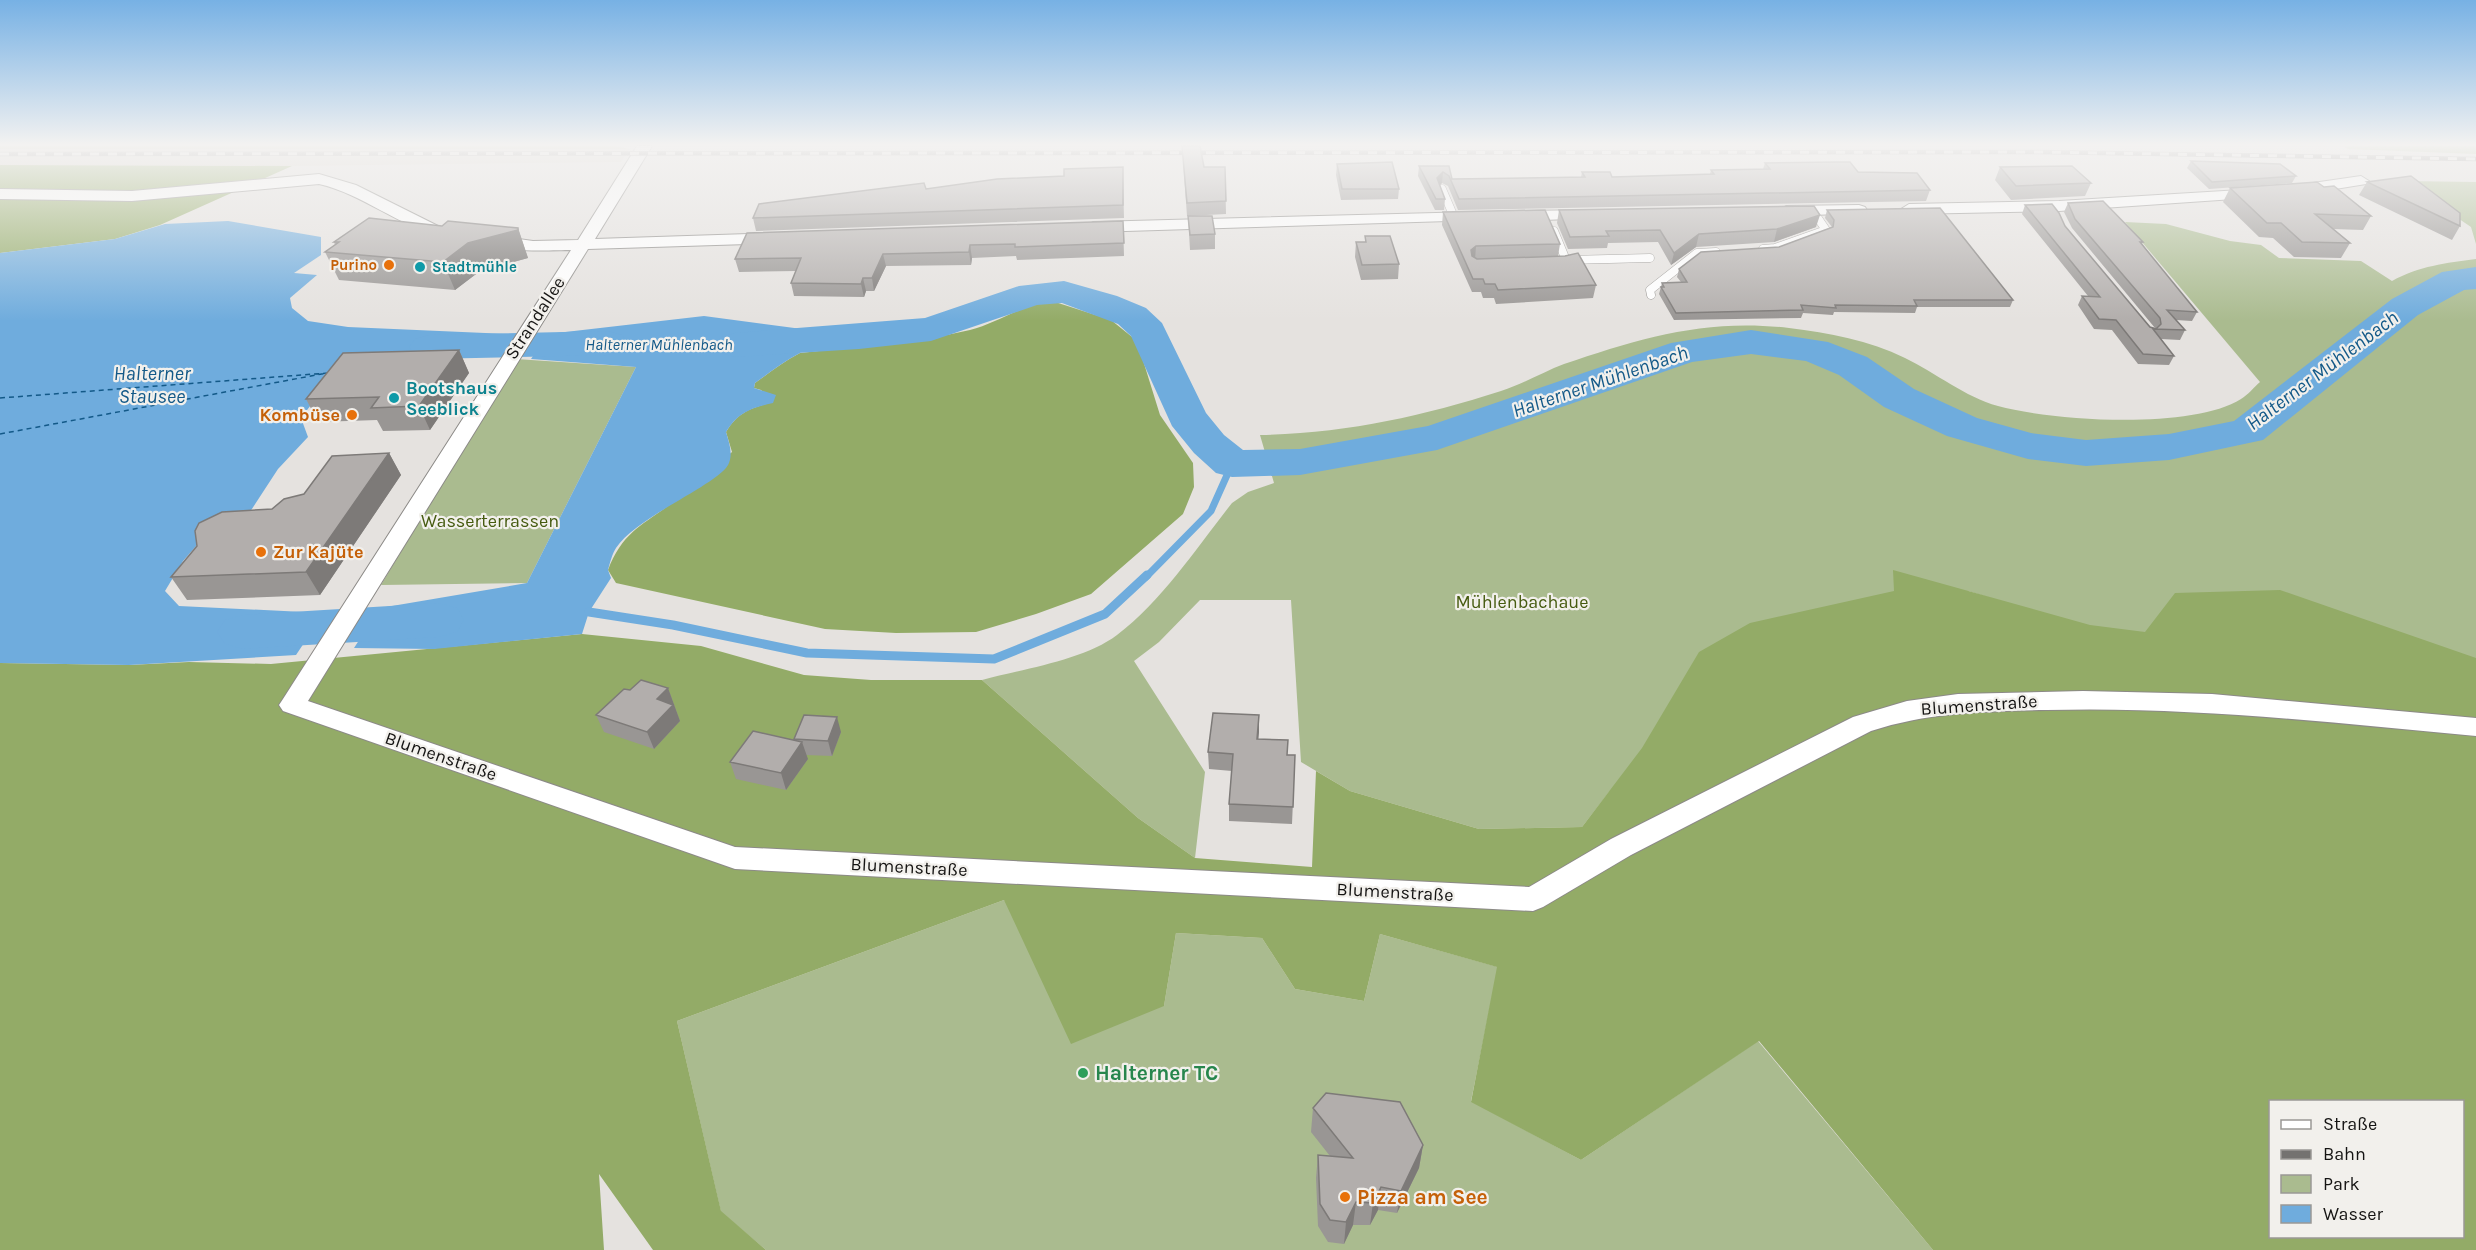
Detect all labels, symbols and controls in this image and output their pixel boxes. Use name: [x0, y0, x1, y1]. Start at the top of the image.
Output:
place label: Purino: [330, 256, 377, 274]
marker: Purino: [382, 258, 396, 272]
place label: Stadtmühle: [432, 258, 517, 276]
marker: Stadtmühle: [413, 260, 427, 274]
street label: Strandallee: [500, 273, 570, 363]
water label: Halterner Mühlenbach: [2242, 306, 2403, 435]
water label: Halterner Mühlenbach: [585, 335, 733, 354]
water label: Halterner Mühlenbach: [1509, 341, 1691, 422]
water label: Halterner Stausee: [113, 362, 192, 408]
place label: Bootshaus Seeblick: [406, 377, 497, 420]
marker: Bootshaus Seeblick: [387, 391, 401, 405]
place label: Kombüse: [260, 404, 340, 426]
marker: Kombüse: [345, 408, 359, 422]
park label: Wasserterrassen: [421, 510, 559, 532]
place label: Zur Kajüte: [273, 541, 363, 563]
marker: Zur Kajüte: [254, 545, 268, 559]
park label: Mühlenbachaue: [1456, 591, 1588, 613]
street label: Blumenstraße: [1920, 690, 2038, 720]
street label: Blumenstraße: [382, 727, 500, 785]
street label: Blumenstraße: [850, 853, 968, 881]
street label: Blumenstraße: [1336, 878, 1454, 906]
place label: Halterner TC: [1095, 1061, 1218, 1085]
marker: Halterner TC: [1076, 1066, 1090, 1080]
legend: [2269, 1100, 2464, 1238]
text: Straße: [2323, 1113, 2377, 1135]
text: Bahn: [2323, 1143, 2366, 1165]
text: Park: [2323, 1173, 2360, 1195]
place label: Pizza am See: [1357, 1185, 1488, 1209]
marker: Pizza am See: [1338, 1190, 1352, 1204]
text: Wasser: [2323, 1203, 2384, 1225]

